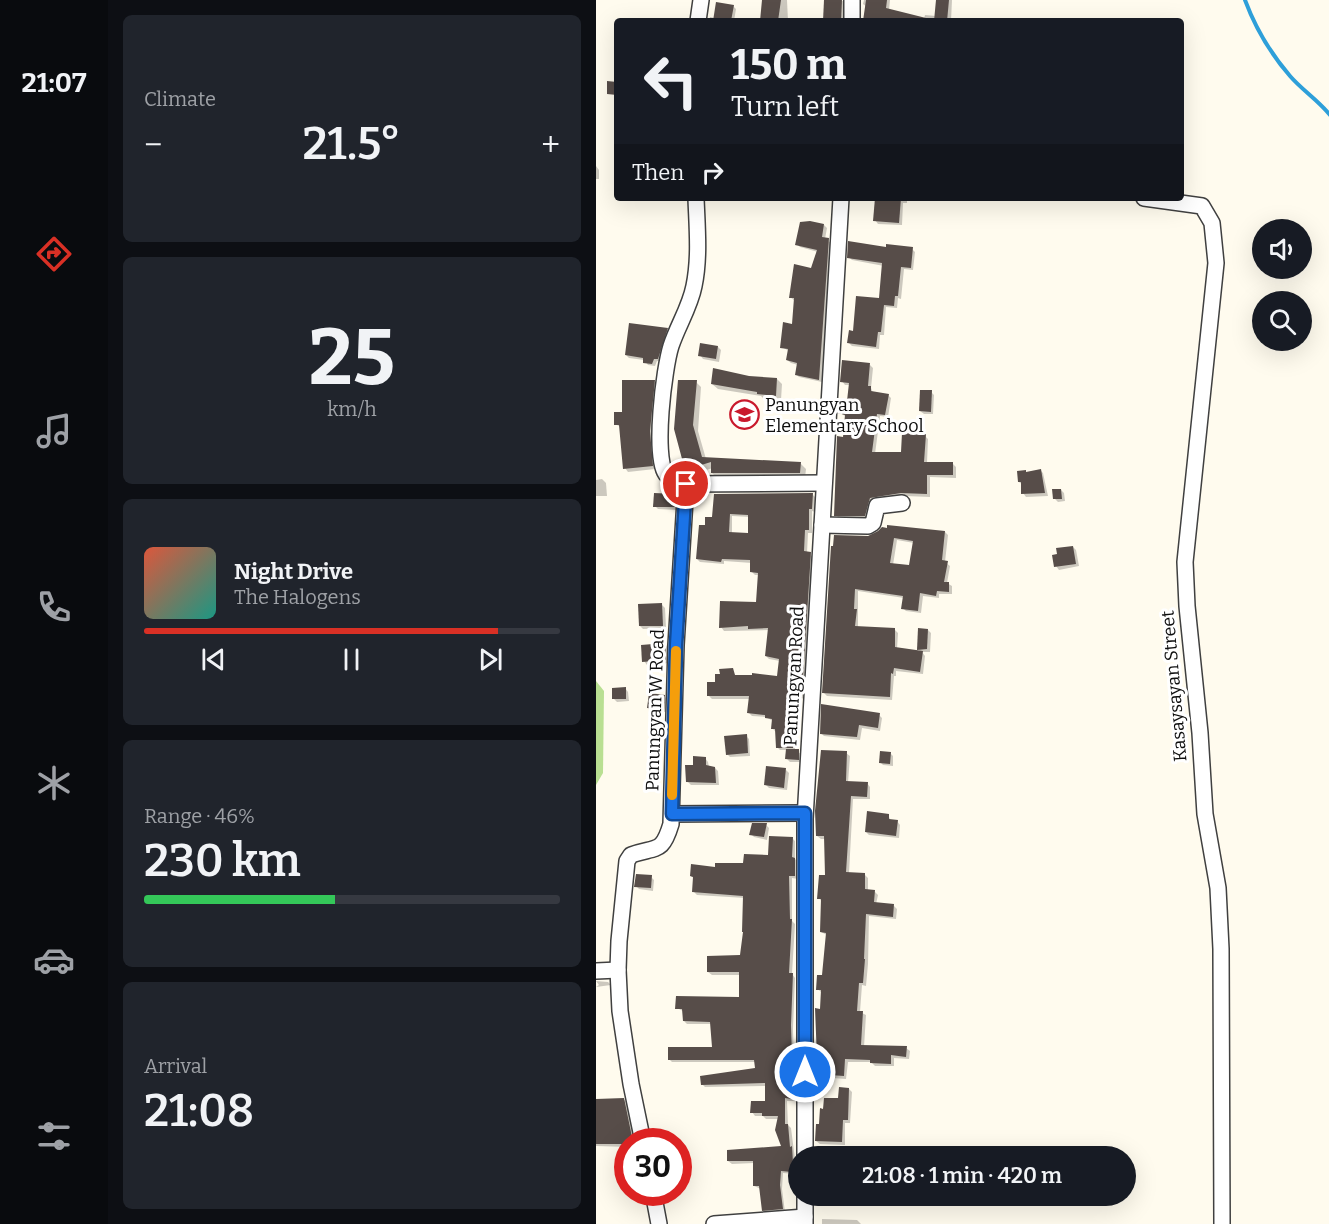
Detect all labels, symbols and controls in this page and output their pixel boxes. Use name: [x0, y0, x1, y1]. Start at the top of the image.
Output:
text: 150 m: [731, 40, 846, 90]
icon: left: [632, 42, 710, 120]
text: 21:07: [22, 67, 86, 99]
text: Climate: [144, 87, 216, 111]
text: Turn left: [731, 91, 839, 123]
text: 21.5°: [303, 117, 401, 171]
text: −: [144, 125, 162, 165]
text: +: [541, 125, 560, 165]
icon: right: [696, 156, 729, 189]
text: Then: [632, 159, 684, 186]
map controls: [1252, 219, 1312, 351]
button: sound: [1252, 219, 1312, 279]
icon: directions: [33, 233, 75, 275]
button: search: [1252, 291, 1312, 351]
text: 25: [309, 311, 395, 405]
place label: Panungyan Elementary School: [765, 394, 924, 437]
text: km/h: [327, 397, 377, 421]
school or university icon: Panungyan Elementary School: [728, 399, 760, 431]
icon: music: [33, 410, 75, 452]
pin: [660, 458, 711, 509]
icon: arrive: [669, 467, 702, 500]
text: Night Drive: [234, 558, 353, 585]
text: The Halogens: [234, 585, 361, 609]
icon: phone: [33, 586, 75, 628]
street label: Panungyan Road: [779, 605, 809, 747]
street label: Kasaysayan Street: [1156, 609, 1192, 762]
street label: Panungyan W Road: [641, 628, 669, 791]
icon: previous: [197, 643, 230, 676]
icon: pause: [335, 643, 368, 676]
icon: next: [474, 643, 507, 676]
icon: climate: [33, 762, 75, 804]
text: Range · 46%: [144, 804, 255, 828]
text: 230 km: [144, 834, 301, 888]
icon: car: [33, 939, 75, 981]
position arrow: [773, 1040, 837, 1104]
text: Arrival: [144, 1054, 207, 1078]
text: 21:08: [144, 1084, 254, 1138]
icon: filters: [33, 1115, 75, 1157]
speed limit sign: 30: [614, 1128, 692, 1206]
text: 21:08 · 1 min · 420 m: [862, 1162, 1062, 1189]

